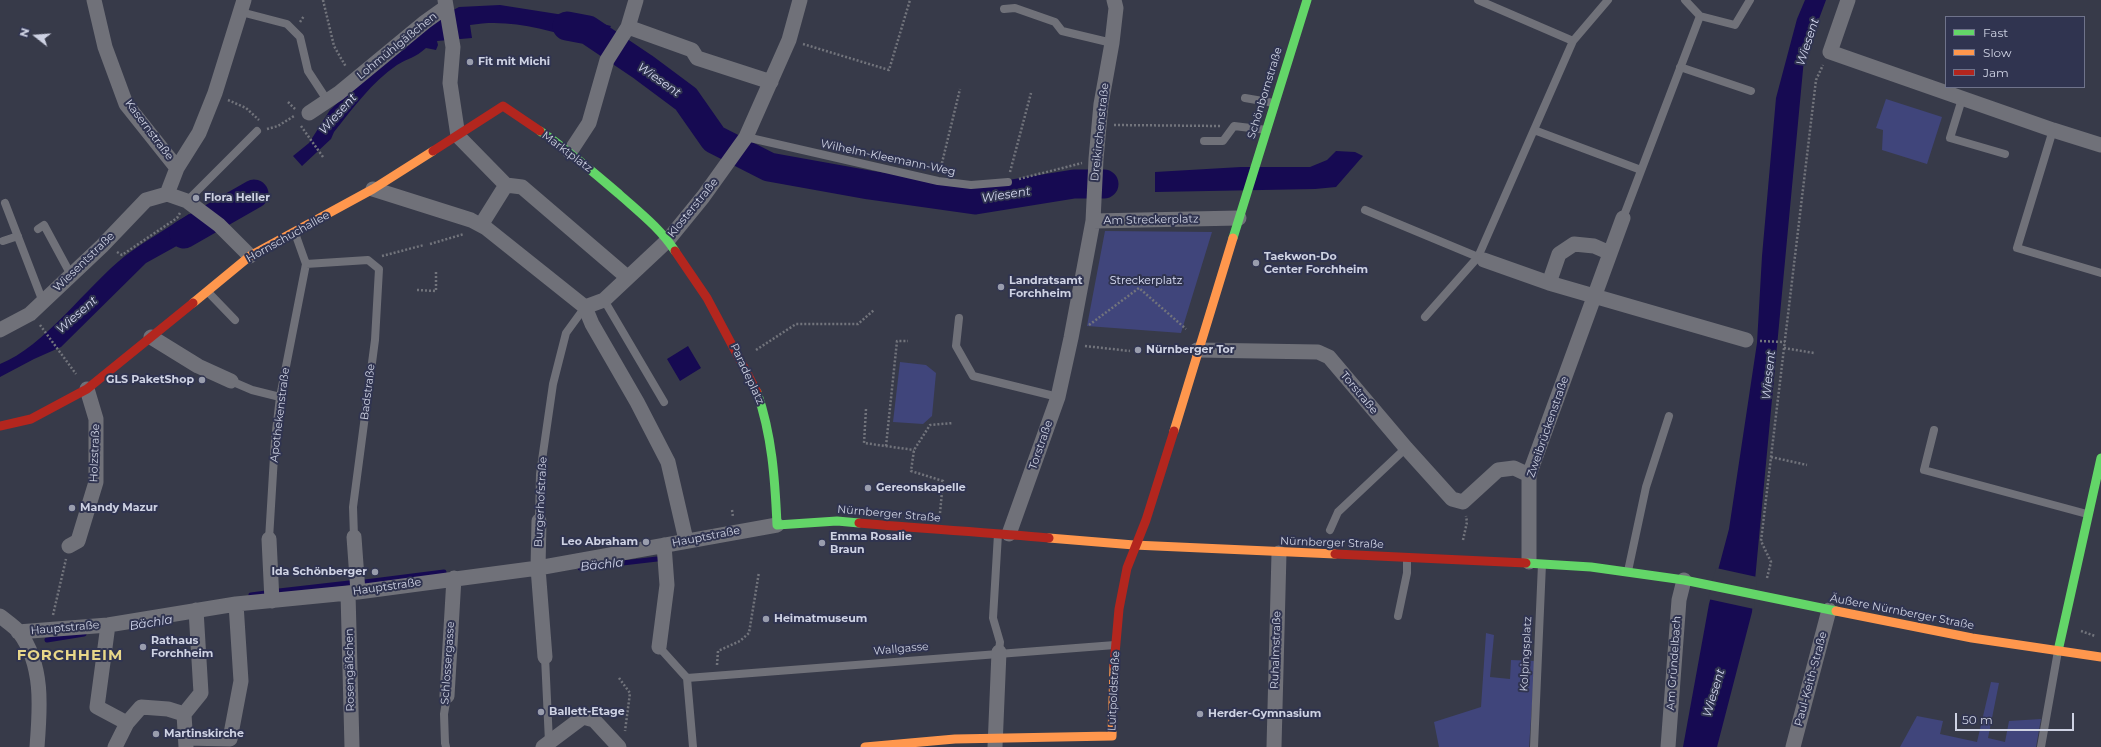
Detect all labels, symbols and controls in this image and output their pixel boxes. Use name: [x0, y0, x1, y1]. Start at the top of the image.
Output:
street label: Lohmühlgäßchen: [354, 10, 440, 82]
north arrow: [16, 16, 56, 56]
water label: Wiesent: [1794, 16, 1822, 68]
legend: [1945, 16, 2085, 88]
text: Fast: [1983, 25, 2008, 40]
text: N: [17, 26, 33, 39]
text: Slow: [1983, 45, 2012, 60]
street label: Schönbornstraße: [1245, 46, 1285, 140]
place label: Fit mit Michi: [478, 55, 550, 69]
marker: Fit mit Michi: [465, 57, 475, 67]
water label: Wiesent: [635, 60, 683, 100]
text: Jam: [1983, 65, 2009, 80]
street label: Dreikirchenstraße: [1088, 82, 1112, 182]
water label: Wiesent: [316, 91, 360, 137]
street label: Kasernstraße: [122, 97, 176, 163]
street label: Marktplatz: [539, 129, 595, 175]
street label: Wilhelm-Kleemann-Weg: [819, 137, 957, 179]
street label: Klosterstraße: [665, 176, 721, 240]
water label: Wiesent: [980, 184, 1032, 206]
place label: Flora Heller: [204, 191, 270, 205]
marker: Flora Heller: [191, 193, 201, 203]
street label: Hornschuchallee: [244, 209, 332, 265]
street label: Am Streckerplatz: [1103, 213, 1199, 227]
street label: Wiesentstraße: [51, 230, 117, 294]
place label: Taekwon-Do Center Forchheim: [1264, 250, 1368, 276]
marker: Taekwon-Do Center Forchheim: [1251, 258, 1261, 268]
place label: Landratsamt Forchheim: [1009, 274, 1083, 300]
park label: Streckerplatz: [1110, 274, 1182, 288]
marker: Landratsamt Forchheim: [996, 282, 1006, 292]
water label: Wiesent: [54, 293, 100, 337]
street label: Paradeplatz: [727, 341, 767, 407]
place label: Nürnberger Tor: [1146, 343, 1235, 357]
marker: Nürnberger Tor: [1133, 345, 1143, 355]
water label: Wiesent: [1759, 350, 1779, 400]
street label: Badstraße: [358, 363, 378, 421]
street label: Apothekenstraße: [268, 367, 292, 463]
street label: Torstraße: [1337, 369, 1381, 417]
place label: GLS PaketShop: [106, 373, 194, 387]
marker: GLS PaketShop: [197, 375, 207, 385]
street label: Zweibrückenstraße: [1524, 375, 1572, 479]
street label: Torstraße: [1026, 419, 1056, 471]
street label: Holzstraße: [87, 423, 103, 483]
street label: Burgerhofstraße: [532, 456, 550, 548]
place label: Gereonskapelle: [876, 481, 966, 495]
marker: Gereonskapelle: [863, 483, 873, 493]
place label: Mandy Mazur: [80, 501, 158, 515]
marker: Mandy Mazur: [67, 503, 77, 513]
street label: Nürnberger Straße: [837, 503, 941, 525]
street label: Hauptstraße: [671, 524, 741, 550]
place label: Emma Rosalie Braun: [830, 530, 912, 556]
place label: Leo Abraham: [561, 535, 638, 549]
street label: Nürnberger Straße: [1280, 535, 1384, 551]
marker: Leo Abraham: [641, 537, 651, 547]
marker: Emma Rosalie Braun: [817, 538, 827, 548]
water label: Bächla: [580, 556, 624, 574]
place label: Ida Schönberger: [271, 565, 367, 579]
marker: Ida Schönberger: [370, 567, 380, 577]
street label: Hauptstraße: [352, 576, 422, 598]
street label: Äußere Nürnberger Straße: [1829, 592, 1975, 632]
street label: Ruhalmstraße: [1268, 611, 1284, 689]
place label: Heimatmuseum: [774, 612, 867, 626]
water label: Bächla: [128, 613, 174, 633]
marker: Heimatmuseum: [761, 614, 771, 624]
street label: Am Gründelbach: [1664, 615, 1684, 711]
street label: Kolpingsplatz: [1517, 616, 1535, 692]
street label: Hauptstraße: [30, 618, 100, 638]
street label: Schlossergasse: [439, 621, 457, 705]
street label: Rosengäßchen: [343, 628, 357, 712]
street label: Paul-Keith-Straße: [1792, 630, 1830, 728]
place label: Rathaus Forchheim: [151, 634, 213, 660]
street label: Wallgasse: [873, 640, 929, 658]
marker: Rathaus Forchheim: [138, 642, 148, 652]
district label: FORCHHEIM: [17, 647, 123, 665]
street label: Luitpoldstraße: [1105, 651, 1123, 731]
water label: Wiesent: [1700, 667, 1728, 719]
place label: Ballett-Etage: [549, 705, 625, 719]
scale bar: [1957, 705, 2076, 731]
marker: Ballett-Etage: [536, 707, 546, 717]
place label: Herder-Gymnasium: [1208, 707, 1321, 721]
marker: Herder-Gymnasium: [1195, 709, 1205, 719]
text: 50 m: [1962, 712, 1993, 727]
place label: Martinskirche: [164, 727, 244, 741]
marker: Martinskirche: [151, 729, 161, 739]

